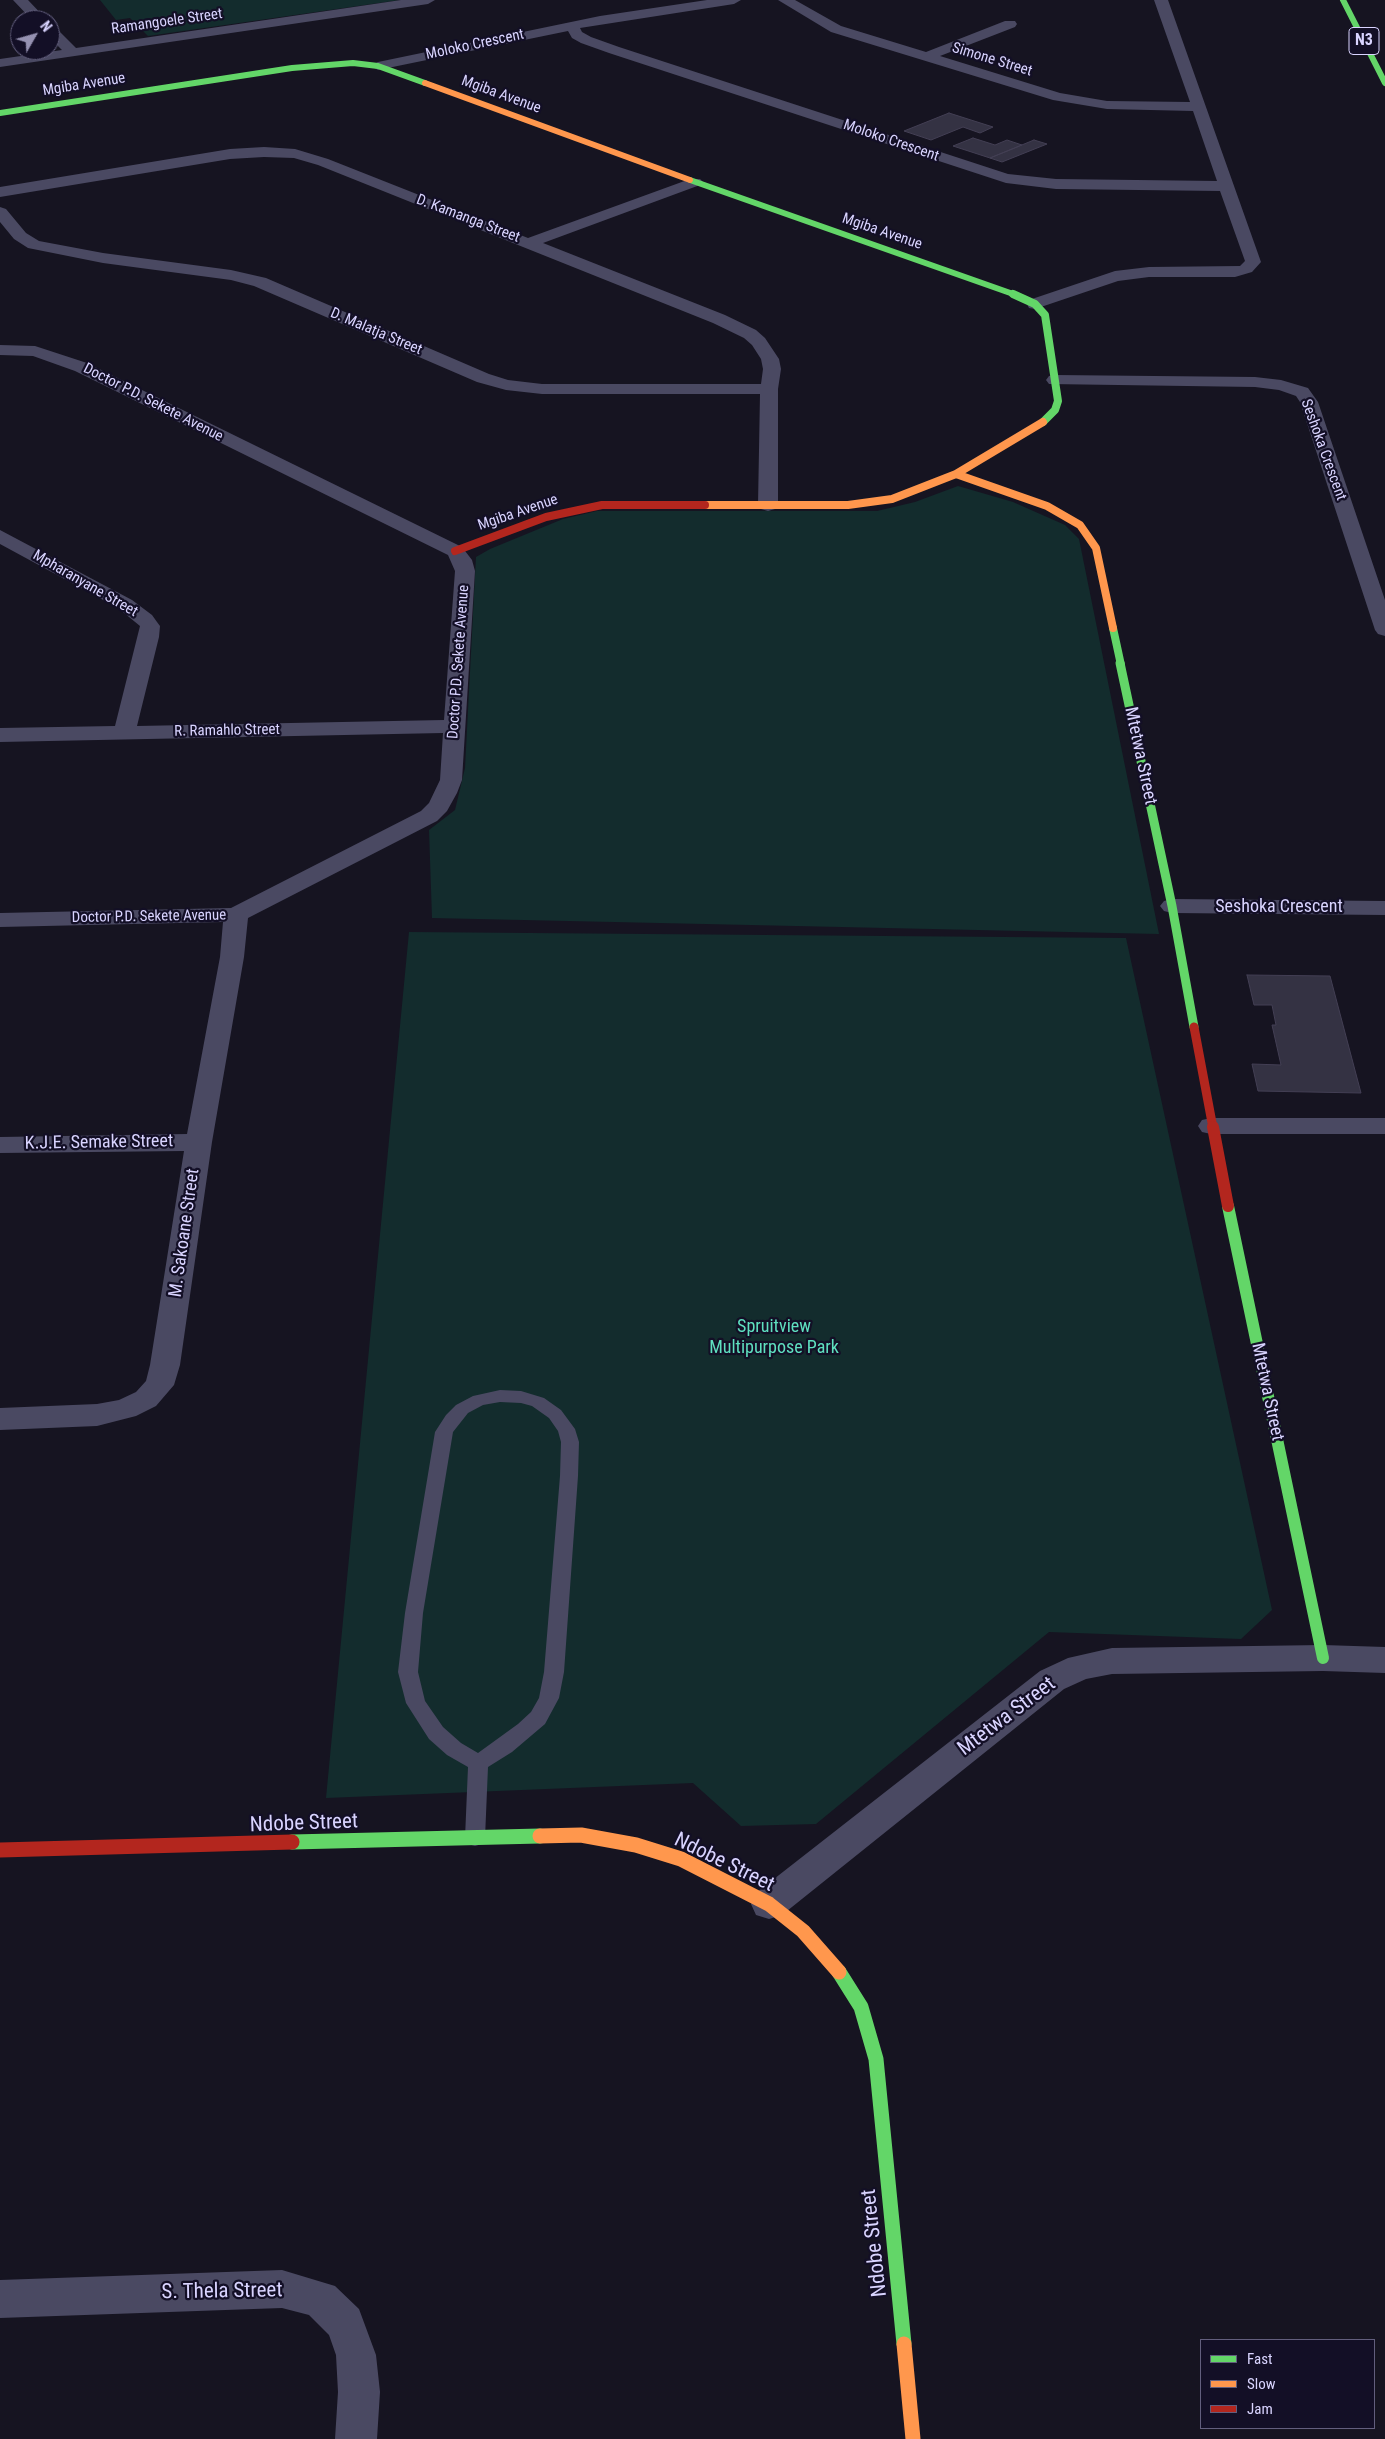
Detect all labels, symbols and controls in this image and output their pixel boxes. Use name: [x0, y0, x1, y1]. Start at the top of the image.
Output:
street label: Ramangoele Street: [110, 5, 224, 39]
north arrow: [10, 10, 60, 60]
text: N: [37, 18, 55, 35]
street label: Moloko Crescent: [424, 26, 526, 64]
road number: N3: [1349, 27, 1379, 54]
street label: Simone Street: [950, 39, 1034, 81]
street label: Mgiba Avenue: [41, 70, 127, 100]
street label: Mgiba Avenue: [459, 72, 543, 118]
street label: Moloko Crescent: [841, 116, 941, 166]
street label: D. Kamanga Street: [414, 191, 522, 247]
street label: Mgiba Avenue: [840, 210, 924, 254]
street label: D. Malatja Street: [327, 305, 425, 359]
street label: Doctor P.D. Sekete Avenue: [80, 360, 226, 446]
street label: Seshoka Crescent: [1296, 397, 1350, 503]
street label: Mgiba Avenue: [476, 491, 560, 535]
street label: Mpharanyane Street: [29, 547, 141, 621]
street label: Doctor P.D. Sekete Avenue: [445, 584, 473, 740]
street label: Mtetwa Street: [1119, 705, 1161, 807]
street label: R. Ramahlo Street: [174, 721, 280, 741]
street label: Seshoka Crescent: [1215, 896, 1343, 918]
street label: Doctor P.D. Sekete Avenue: [72, 907, 226, 927]
street label: K.J.E. Semake Street: [25, 1131, 173, 1155]
street label: M. Sakoane Street: [165, 1167, 205, 1299]
park label: Spruitview Multipurpose Park: [709, 1316, 839, 1358]
street label: Mtetwa Street: [1246, 1341, 1288, 1443]
street label: Mtetwa Street: [953, 1672, 1061, 1762]
street label: Ndobe Street: [249, 1810, 359, 1838]
street label: Ndobe Street: [670, 1828, 778, 1898]
street label: Ndobe Street: [857, 2188, 893, 2298]
street label: S. Thela Street: [161, 2278, 283, 2306]
legend: [1200, 2339, 1375, 2429]
text: Fast: [1247, 2350, 1272, 2368]
text: Slow: [1247, 2375, 1276, 2393]
text: Jam: [1247, 2400, 1273, 2418]

